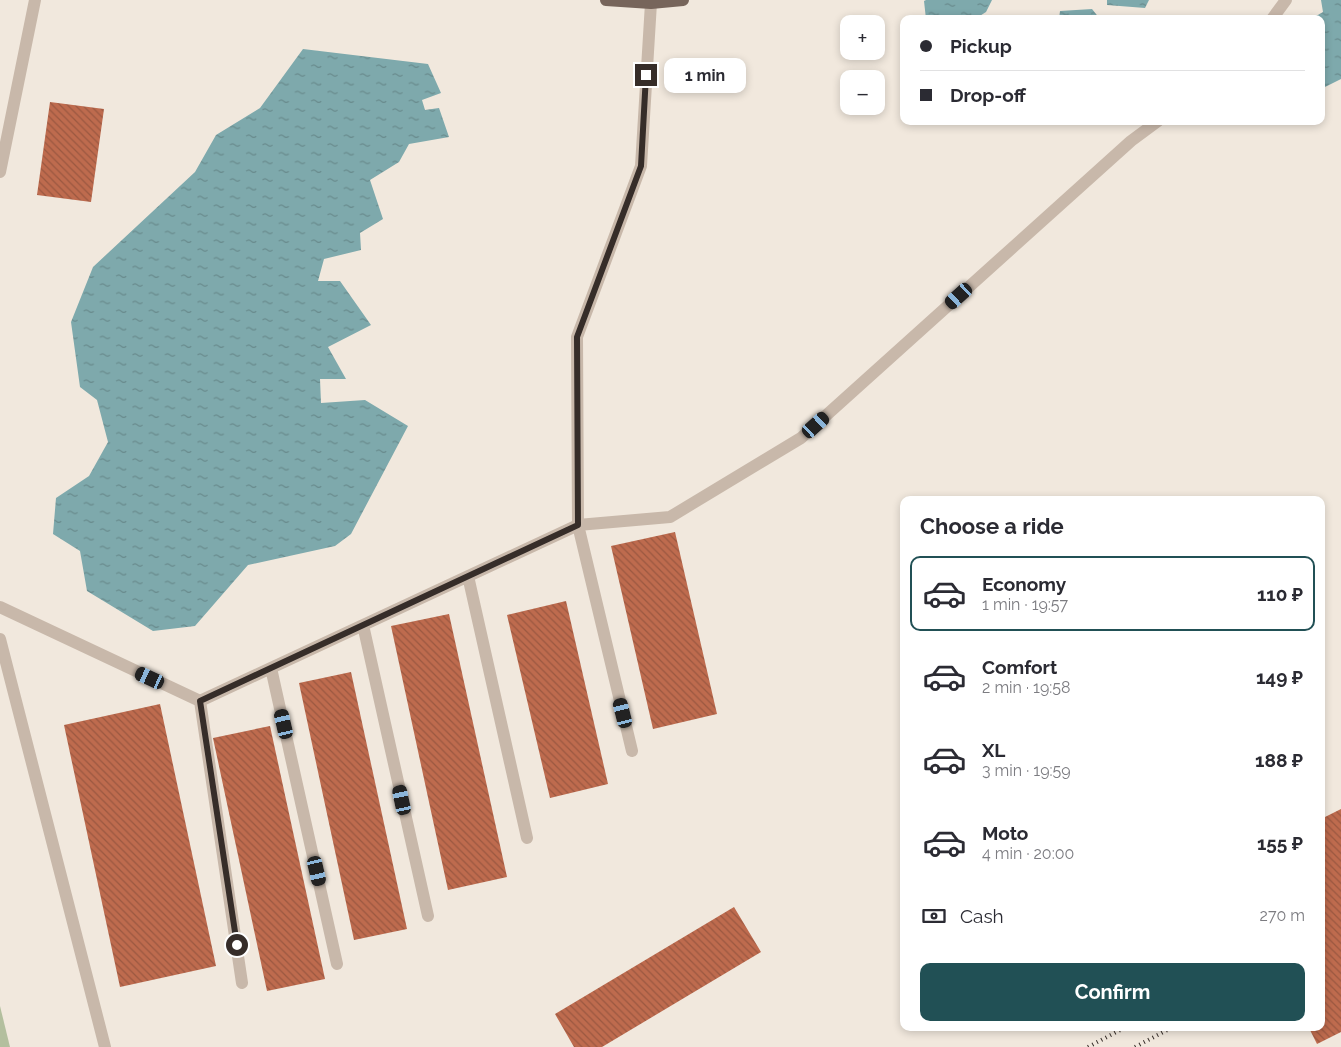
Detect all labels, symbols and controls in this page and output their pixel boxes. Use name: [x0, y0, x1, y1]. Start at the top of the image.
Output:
map controls: [840, 15, 885, 115]
button: +: [840, 15, 885, 60]
text: Pickup: [950, 35, 1012, 57]
callout: 1 min: [664, 58, 746, 92]
route end: [635, 64, 657, 86]
text: 1 min: [685, 66, 725, 85]
button: −: [840, 70, 885, 115]
text: Drop-off: [950, 84, 1026, 106]
car: [942, 280, 975, 312]
car: [799, 409, 832, 441]
text: Choose a ride: [920, 513, 1064, 539]
icon: car: [922, 571, 967, 616]
text: Economy: [982, 573, 1066, 595]
text: 110 ₽: [1257, 583, 1303, 605]
text: 1 min · 19:57: [982, 595, 1068, 614]
icon: car: [922, 654, 967, 699]
text: Comfort: [982, 656, 1057, 678]
car: [133, 665, 166, 691]
text: 149 ₽: [1256, 666, 1303, 688]
text: 2 min · 19:58: [982, 678, 1071, 697]
car: [612, 697, 633, 729]
car: [273, 708, 294, 740]
icon: car: [922, 737, 967, 782]
text: XL: [982, 739, 1005, 761]
text: 188 ₽: [1255, 749, 1303, 771]
text: 3 min · 19:59: [982, 761, 1071, 780]
car: [391, 784, 412, 816]
icon: car: [922, 820, 967, 865]
text: Moto: [982, 822, 1028, 844]
text: 155 ₽: [1257, 832, 1303, 854]
text: 4 min · 20:00: [982, 844, 1074, 863]
car: [306, 855, 327, 887]
icon: cash: [920, 902, 948, 930]
text: Cash: [960, 905, 1004, 927]
text: 270 m: [1260, 906, 1305, 925]
route start: [226, 934, 248, 956]
button: Confirm: [920, 963, 1305, 1021]

